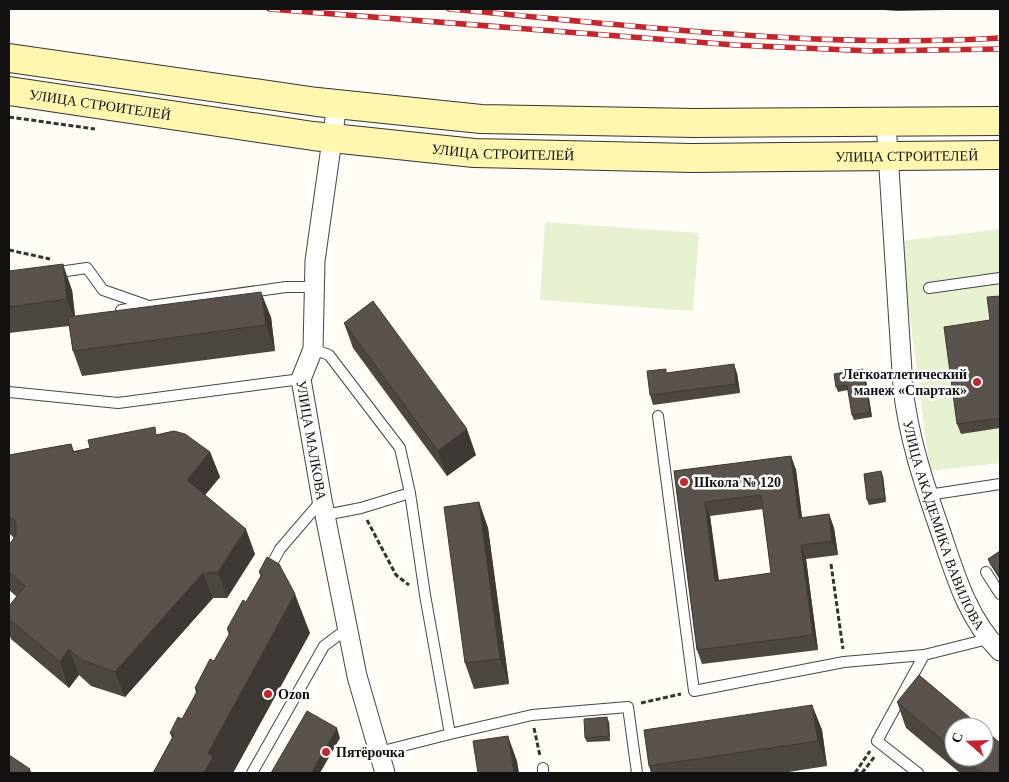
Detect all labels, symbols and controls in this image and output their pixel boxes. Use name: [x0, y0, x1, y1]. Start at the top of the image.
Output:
street label: УЛИЦА СТРОИТЕЛЕЙ: [28, 87, 172, 123]
street label: УЛИЦА СТРОИТЕЛЕЙ: [431, 142, 574, 163]
street label: УЛИЦА СТРОИТЕЛЕЙ: [835, 147, 978, 165]
place label: Легкоатлетический манеж «Спартак»: [842, 367, 967, 398]
marker: Легкоатлетический манеж «Спартак»: [971, 376, 983, 388]
street label: УЛИЦА МАЛКОВА: [293, 379, 329, 502]
street label: УЛИЦА АКАДЕМИКА ВАВИЛОВА: [900, 419, 988, 633]
place label: Школа № 120: [694, 475, 781, 490]
marker: Школа № 120: [678, 476, 690, 488]
place label: Ozon: [278, 687, 310, 702]
marker: Ozon: [262, 688, 274, 700]
north arrow: [944, 717, 994, 767]
text: С: [948, 730, 966, 745]
place label: Пятёрочка: [336, 745, 405, 760]
marker: Пятёрочка: [320, 746, 332, 758]

